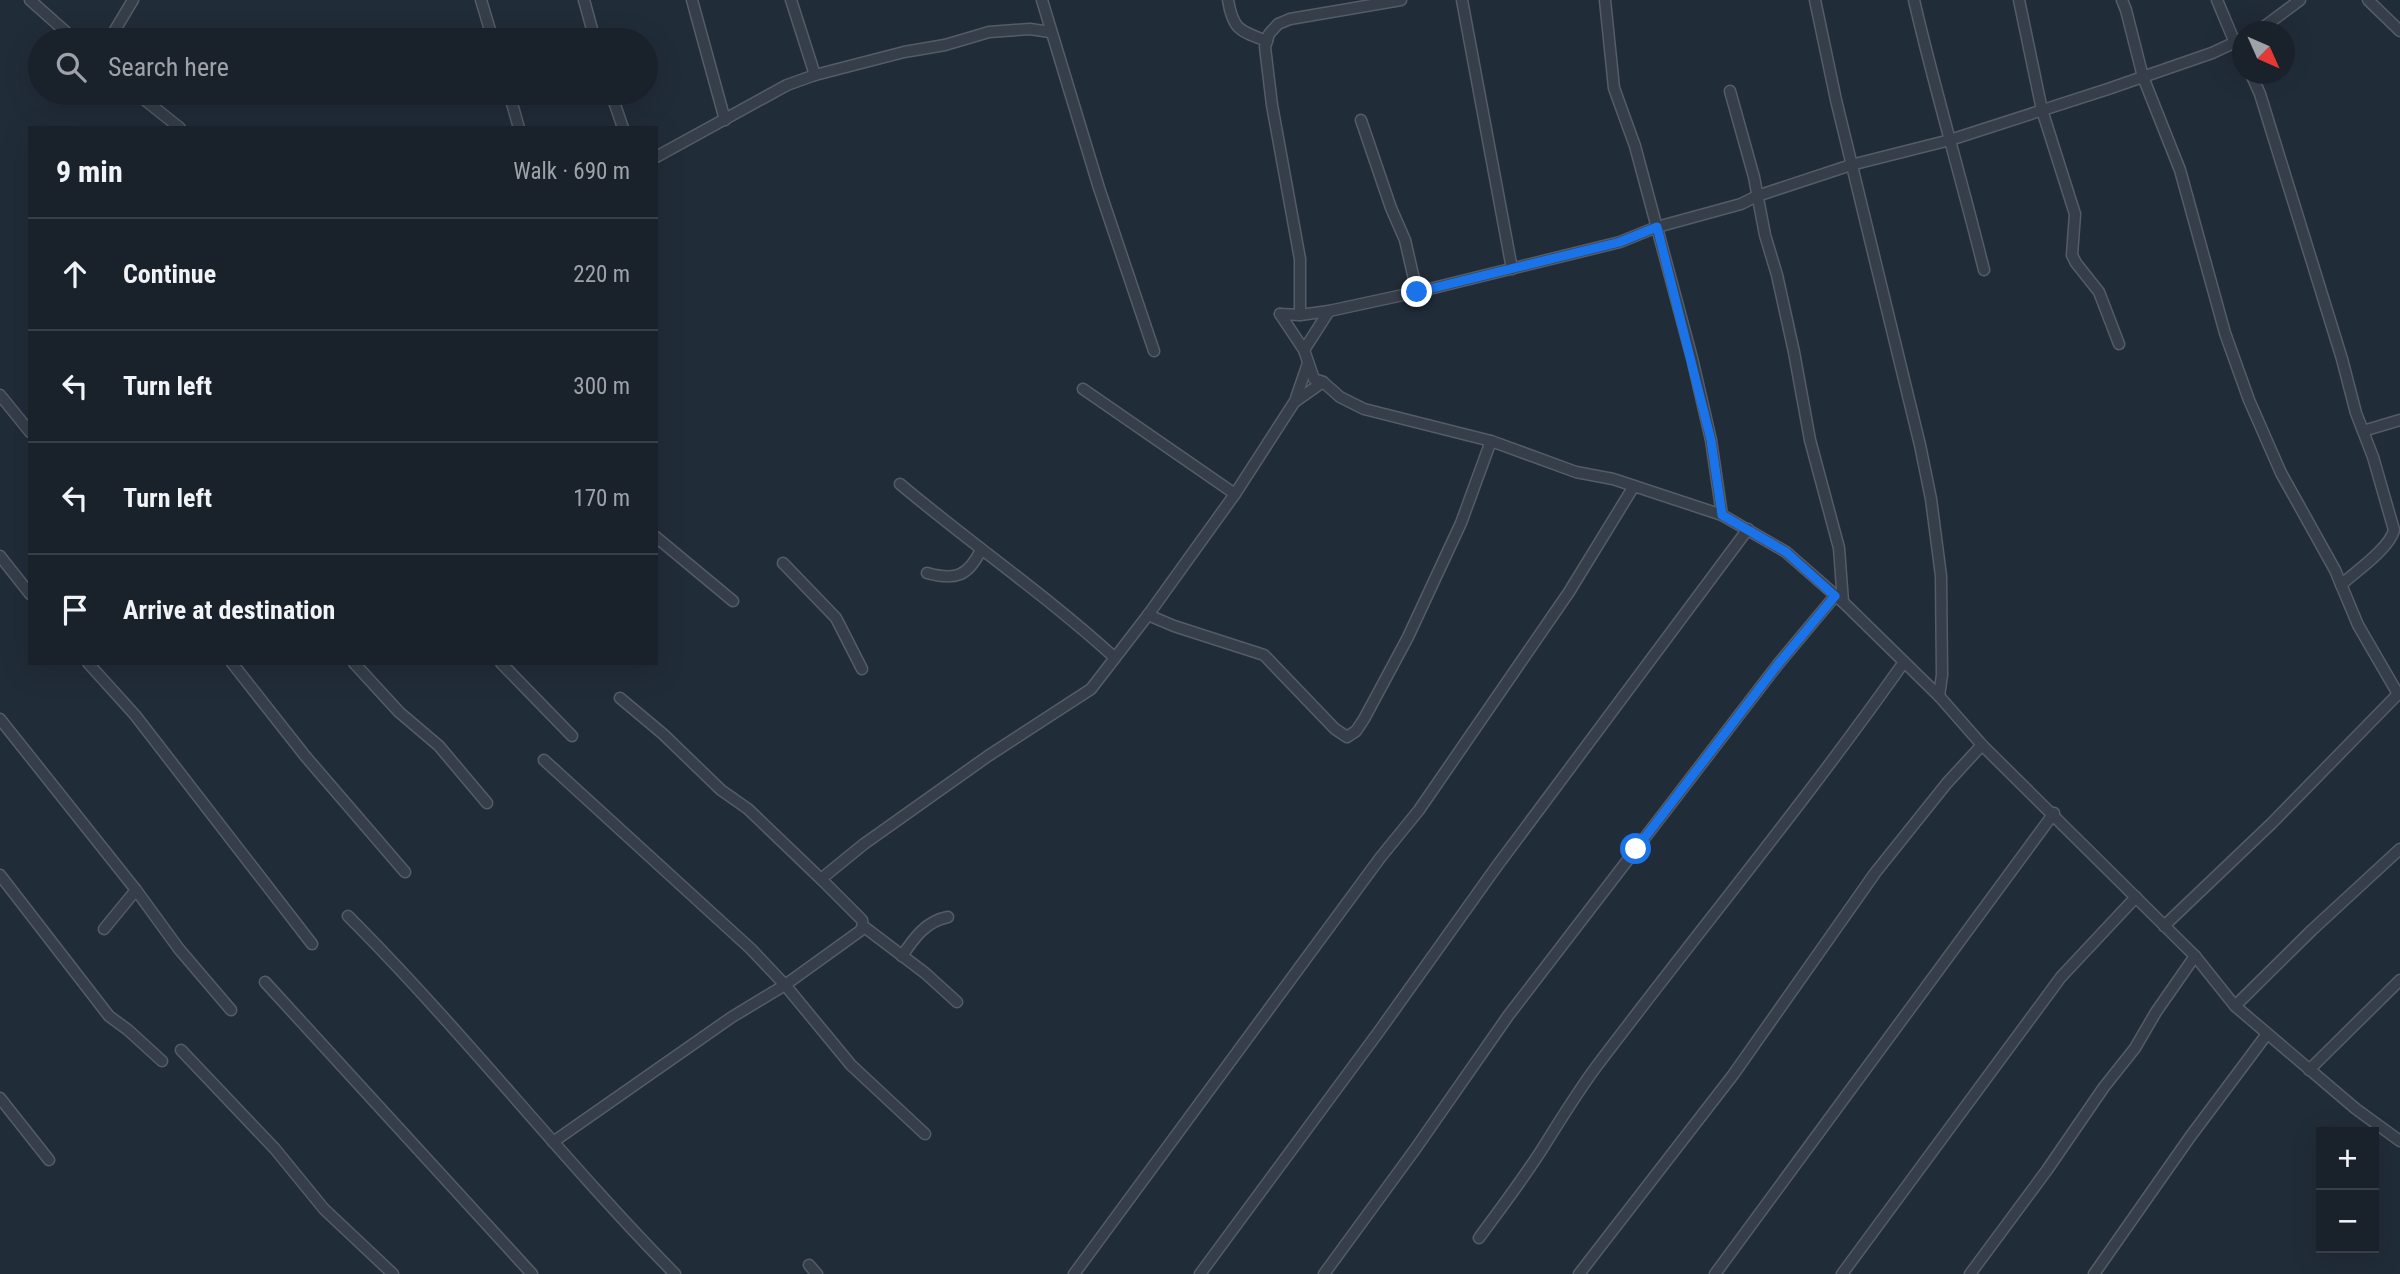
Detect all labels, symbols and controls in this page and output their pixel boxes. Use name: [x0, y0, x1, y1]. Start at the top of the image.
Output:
north arrow: [2232, 21, 2295, 84]
search box: [28, 28, 658, 105]
icon: search: [52, 48, 90, 86]
text: Search here: [108, 52, 229, 82]
text: 9 min: [56, 154, 123, 189]
text: Walk · 690 m: [513, 158, 630, 185]
icon: ahead: [56, 255, 94, 293]
text: Continue: [123, 259, 216, 289]
text: 220 m: [573, 261, 630, 288]
route end: [1401, 276, 1432, 307]
icon: left: [56, 367, 94, 405]
text: Turn left: [123, 371, 212, 401]
text: 300 m: [573, 373, 630, 400]
icon: left: [56, 479, 94, 517]
text: Turn left: [123, 483, 212, 513]
text: 170 m: [573, 485, 630, 512]
icon: arrive: [56, 591, 94, 629]
text: Arrive at destination: [123, 595, 335, 625]
route start: [1620, 833, 1651, 864]
map controls: [2316, 1127, 2379, 1253]
button: +: [2316, 1127, 2379, 1190]
button: −: [2316, 1190, 2379, 1253]

